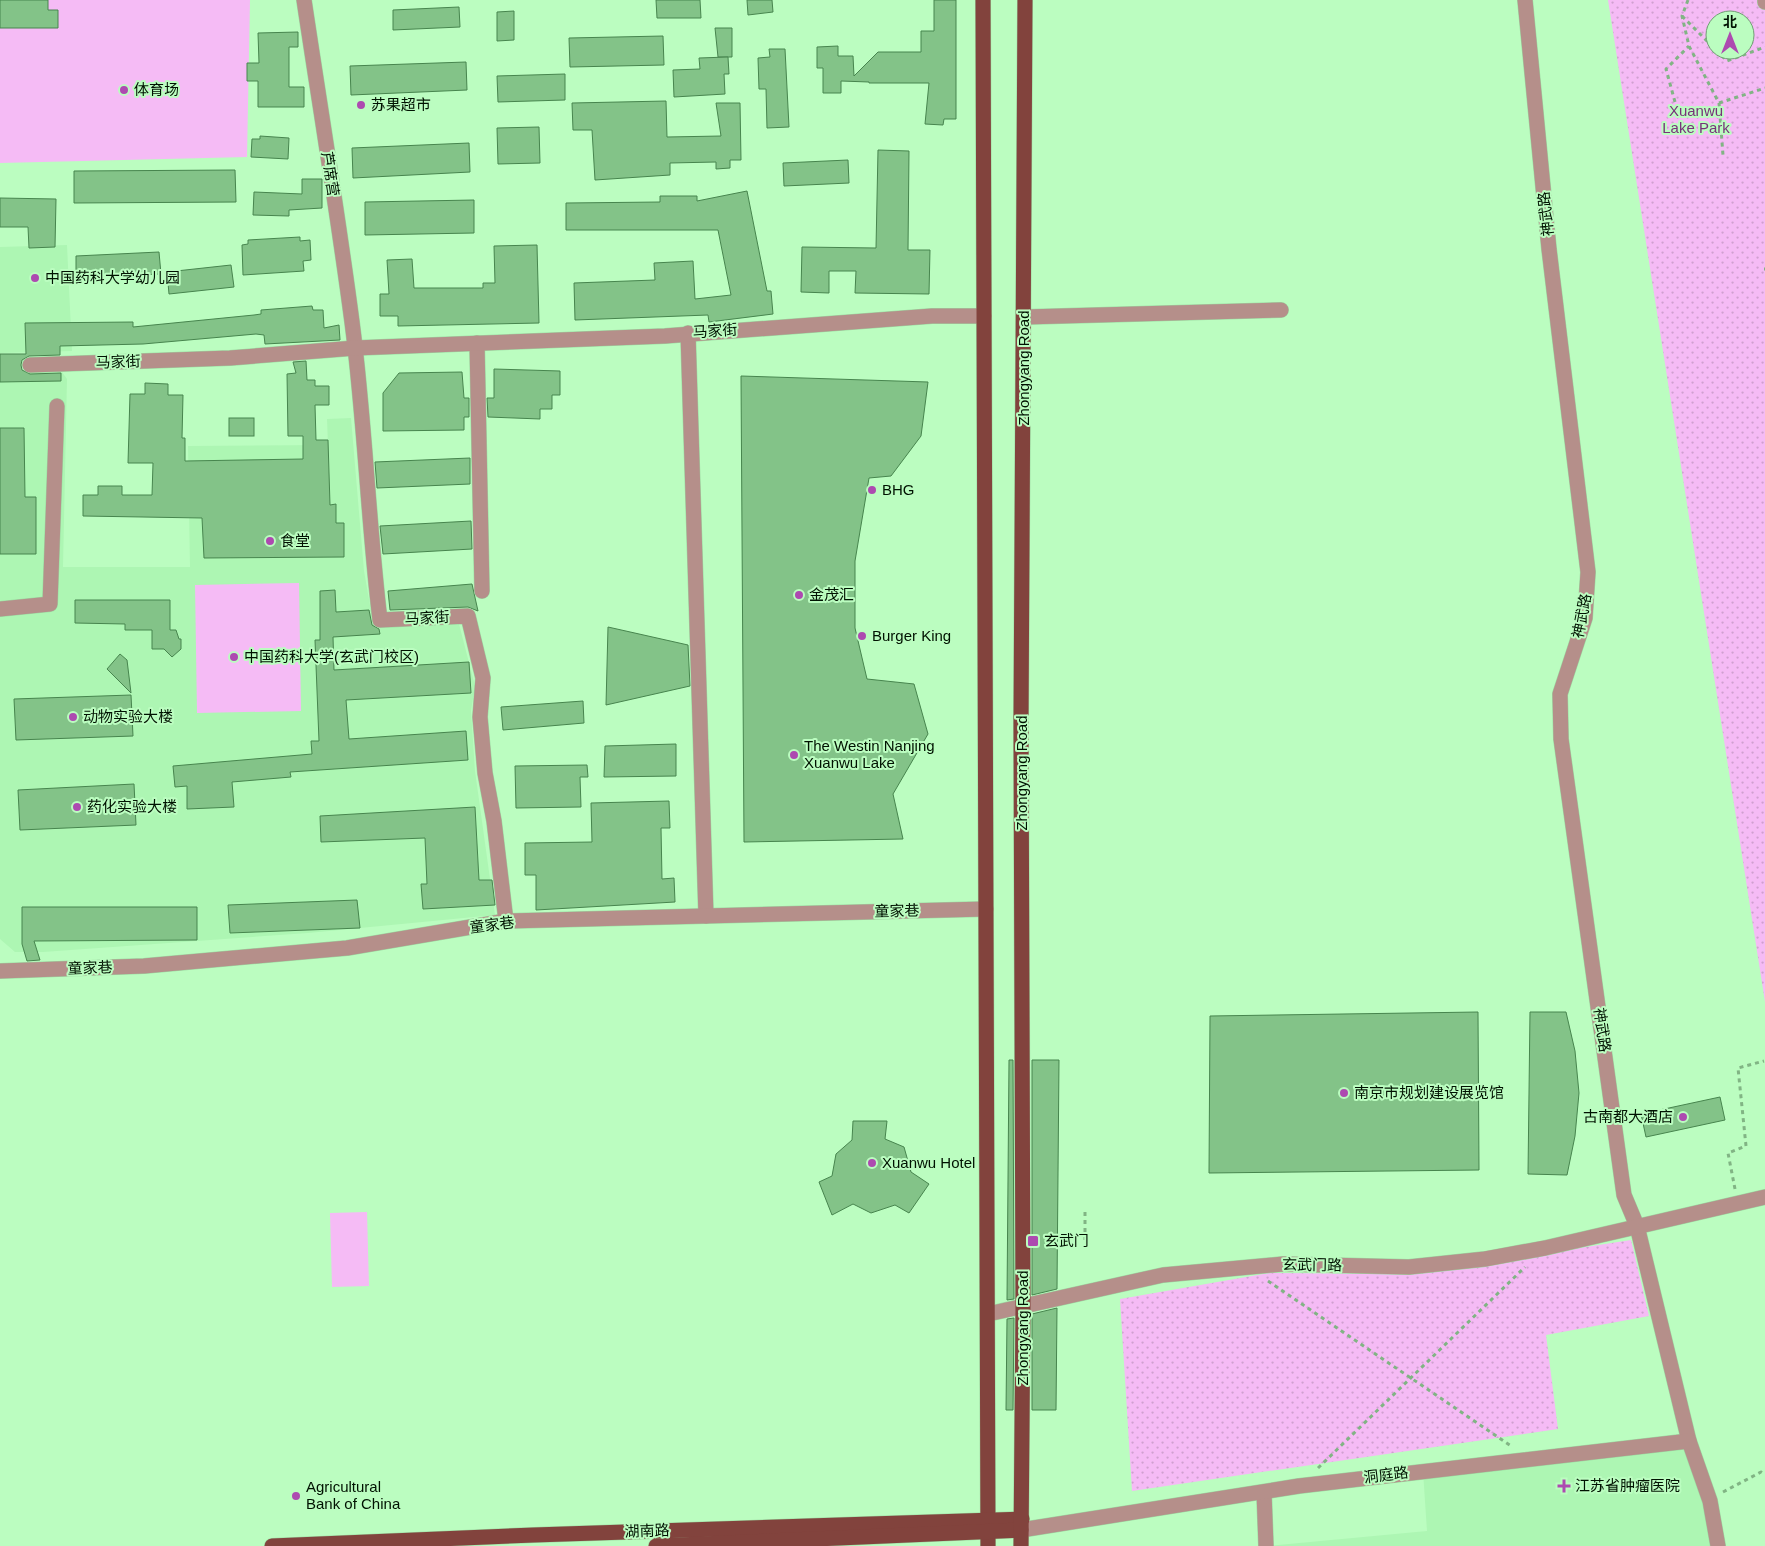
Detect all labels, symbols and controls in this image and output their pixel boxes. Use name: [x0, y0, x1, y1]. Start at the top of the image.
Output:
north arrow: [1705, 10, 1755, 60]
text: 北: [1723, 14, 1737, 30]
place label: 体育场: [134, 81, 179, 98]
marker: 体育场: [118, 84, 130, 96]
place label: 苏果超市: [371, 96, 431, 113]
marker: 苏果超市: [355, 99, 367, 111]
park label: Xuanwu Lake Park: [1662, 102, 1730, 136]
street label: 芦席营: [319, 150, 342, 197]
street label: 神武路: [1535, 191, 1556, 237]
place label: 中国药科大学幼儿园: [45, 269, 180, 286]
marker: 中国药科大学幼儿园: [29, 272, 41, 284]
street label: Zhongyang Road: [1015, 310, 1032, 426]
street label: 马家街: [692, 320, 738, 341]
street label: 马家街: [95, 352, 141, 371]
place label: BHG: [882, 481, 915, 498]
marker: BHG: [866, 484, 878, 496]
place label: 食堂: [280, 532, 310, 549]
marker: 食堂: [264, 535, 276, 547]
place label: 金茂汇: [809, 586, 854, 603]
marker: 金茂汇: [793, 589, 805, 601]
street label: 神武路: [1569, 592, 1594, 640]
street label: 马家街: [404, 608, 450, 627]
place label: Burger King: [872, 627, 951, 644]
marker: Burger King: [856, 630, 868, 642]
place label: 中国药科大学(玄武门校区): [244, 648, 419, 665]
marker: 中国药科大学(玄武门校区): [228, 651, 240, 663]
place label: 动物实验大楼: [83, 708, 173, 725]
marker: 动物实验大楼: [67, 711, 79, 723]
street label: Zhongyang Road: [1013, 715, 1030, 831]
place label: The Westin Nanjing Xuanwu Lake: [804, 737, 935, 771]
marker: The Westin Nanjing Xuanwu Lake: [788, 749, 800, 761]
place label: 药化实验大楼: [87, 798, 177, 815]
marker: 药化实验大楼: [71, 801, 83, 813]
street label: 童家巷: [874, 902, 920, 919]
street label: 童家巷: [469, 913, 515, 936]
street label: 童家巷: [67, 958, 113, 977]
street label: 神武路: [1591, 1006, 1614, 1053]
place label: 南京市规划建设展览馆: [1354, 1084, 1504, 1101]
marker: 南京市规划建设展览馆: [1338, 1087, 1350, 1099]
place label: 古南都大酒店: [1583, 1108, 1673, 1125]
marker: 古南都大酒店: [1677, 1111, 1689, 1123]
place label: Xuanwu Hotel: [882, 1154, 975, 1171]
marker: Xuanwu Hotel: [866, 1157, 878, 1169]
place label: 玄武门: [1044, 1232, 1089, 1249]
marker: 玄武门: [1026, 1234, 1040, 1248]
street label: 玄武门路: [1282, 1255, 1342, 1274]
street label: Zhongyang Road: [1014, 1270, 1031, 1386]
street label: 洞庭路: [1363, 1463, 1409, 1486]
place label: 江苏省肿瘤医院: [1575, 1477, 1680, 1494]
place label: Agricultural Bank of China: [306, 1478, 401, 1512]
marker: 江苏省肿瘤医院: [1557, 1479, 1571, 1493]
marker: Agricultural Bank of China: [290, 1490, 302, 1502]
street label: 湖南路: [624, 1521, 670, 1540]

